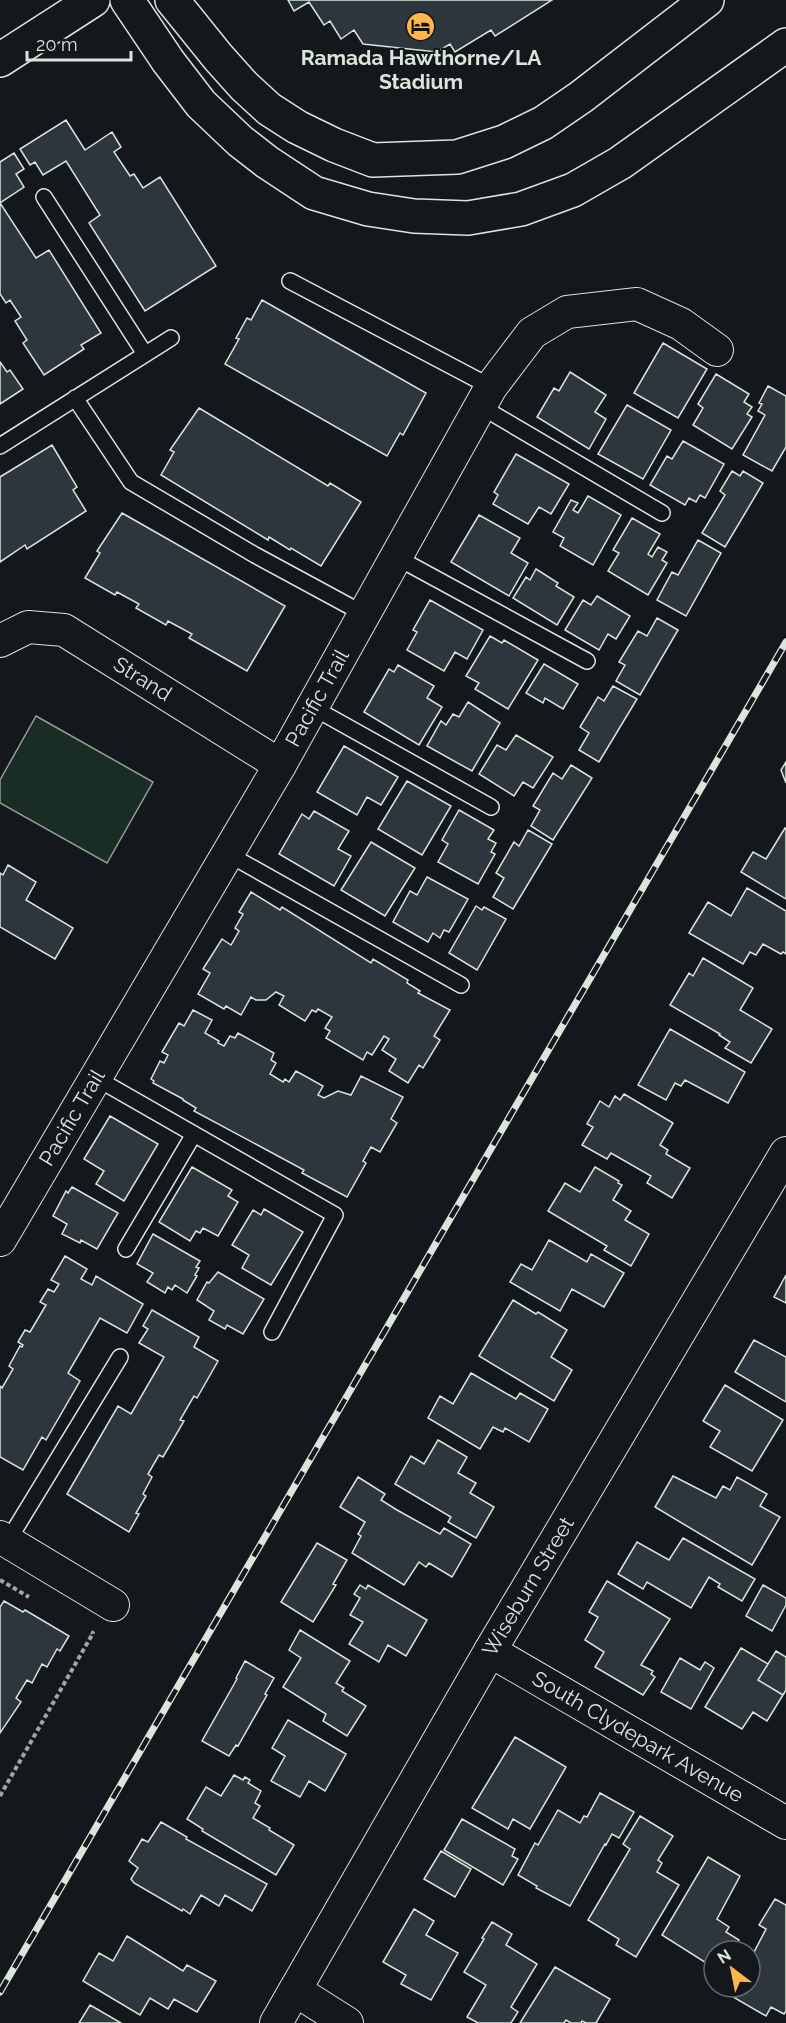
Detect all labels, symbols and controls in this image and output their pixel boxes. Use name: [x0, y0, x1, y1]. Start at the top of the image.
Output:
hotel icon: Ramada Hawthorne/LA Stadium: [405, 11, 437, 43]
scale bar: [27, 24, 130, 62]
text: 20 m: [36, 34, 78, 55]
place label: Ramada Hawthorne/LA Stadium: [301, 45, 542, 94]
street label: Pacific Trail: [280, 645, 354, 751]
street label: Strand: [109, 651, 176, 706]
street label: Pacific Trail: [34, 1065, 110, 1170]
street label: Wiseburn Street: [477, 1512, 579, 1661]
street label: South Clydepark Avenue: [528, 1665, 748, 1808]
north arrow: [702, 1939, 762, 1999]
text: N: [714, 1945, 735, 1968]

